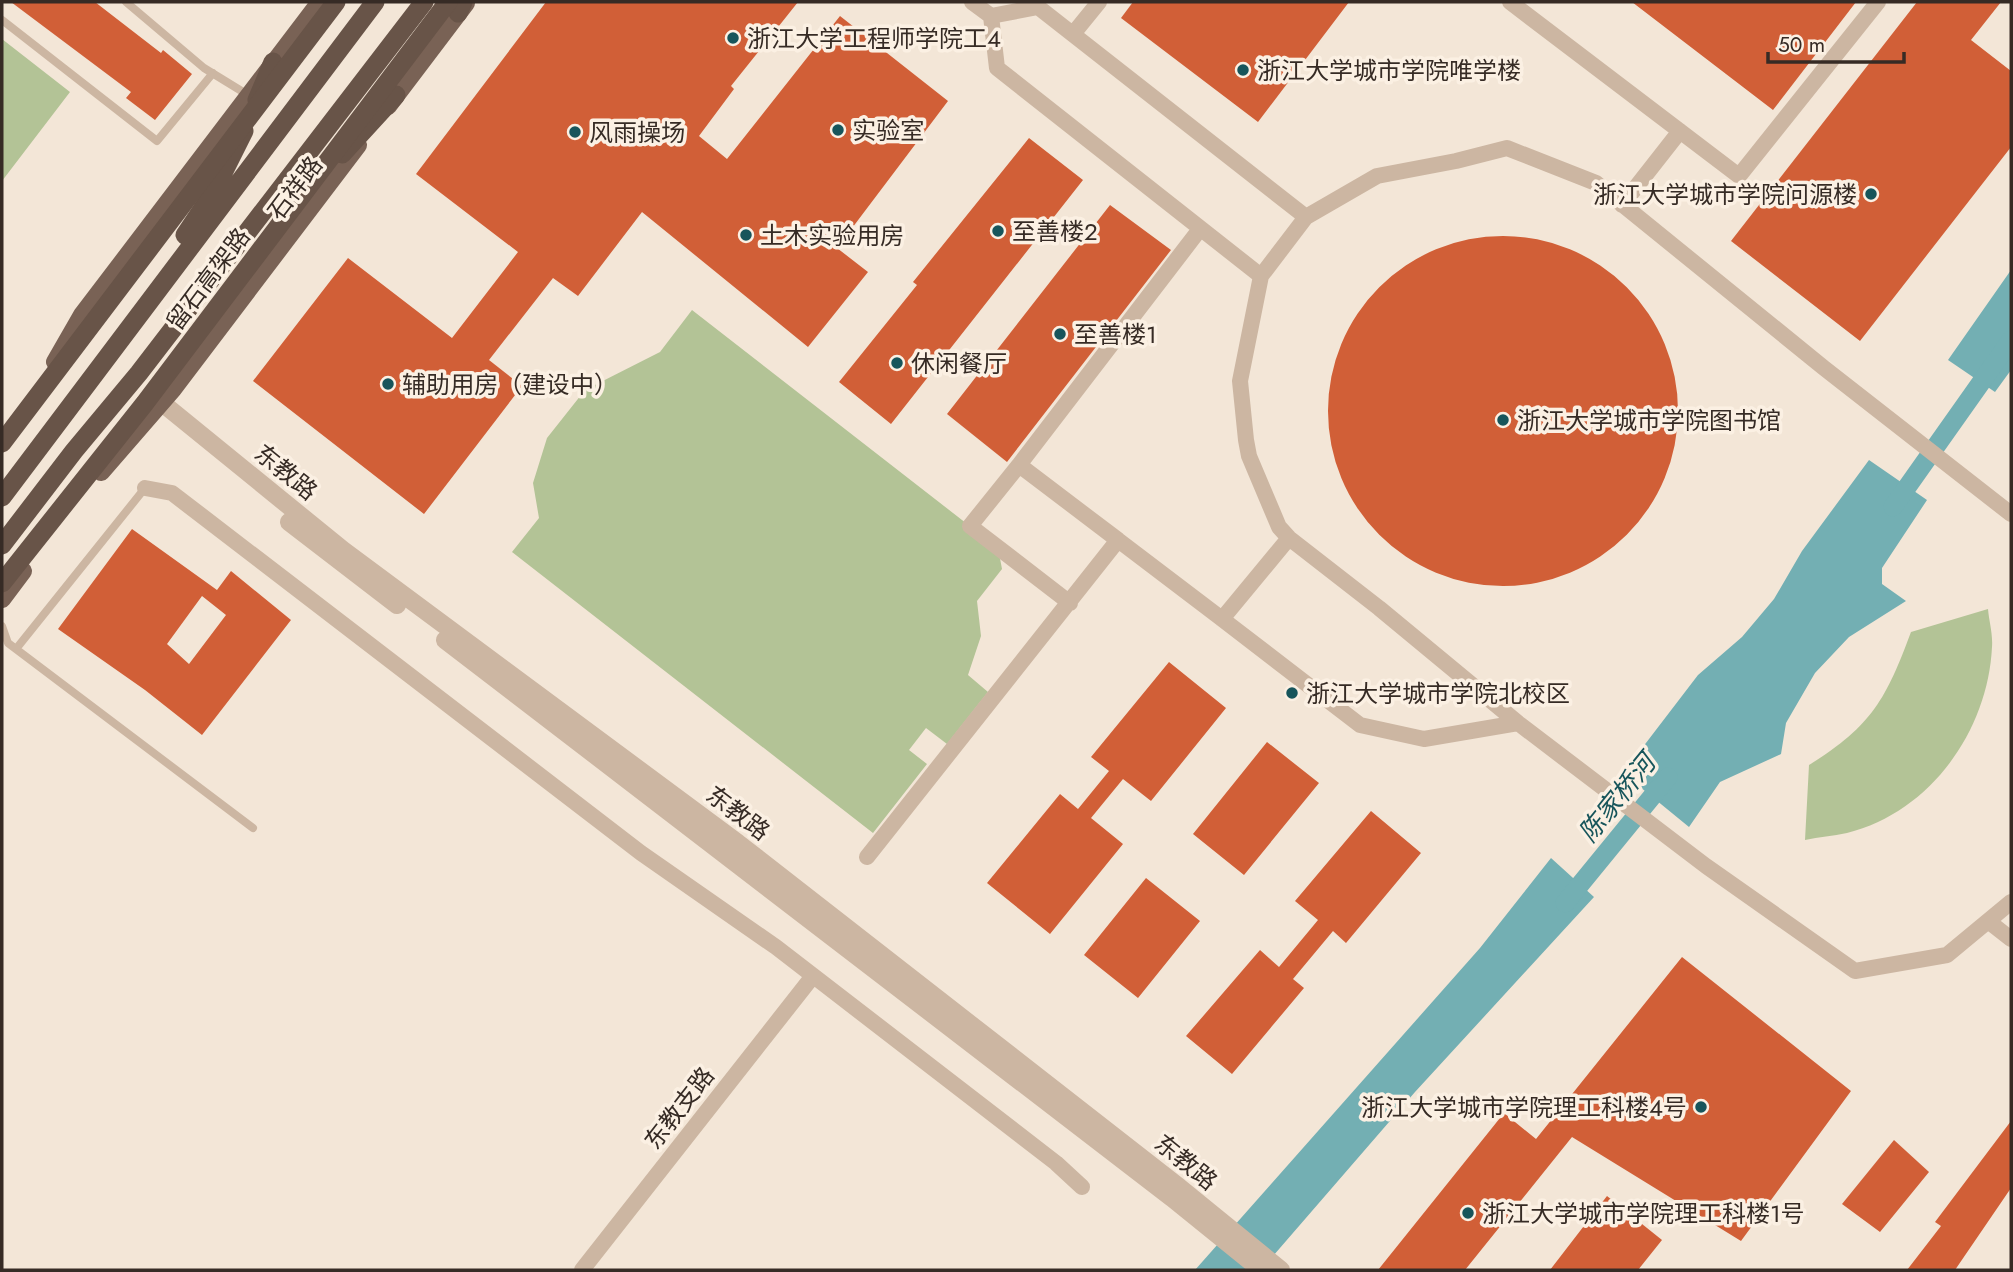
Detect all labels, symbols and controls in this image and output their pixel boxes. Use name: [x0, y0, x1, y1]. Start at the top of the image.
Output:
place label: 浙江大学工程师学院工4: [747, 21, 1001, 56]
scale bar: [1768, 21, 1904, 65]
marker: 浙江大学工程师学院工4: [725, 30, 741, 46]
text: 50 m: [1778, 30, 1825, 60]
place label: 浙江大学城市学院唯学楼: [1257, 53, 1521, 88]
marker: 浙江大学城市学院唯学楼: [1235, 62, 1251, 78]
place label: 实验室: [852, 113, 924, 148]
place label: 风雨操场: [589, 115, 685, 150]
marker: 实验室: [830, 122, 846, 138]
marker: 风雨操场: [567, 124, 583, 140]
street label: 石祥路: [259, 149, 331, 227]
place label: 浙江大学城市学院问源楼: [1593, 177, 1857, 212]
marker: 浙江大学城市学院问源楼: [1863, 186, 1879, 202]
place label: 至善楼2: [1012, 214, 1098, 249]
place label: 土木实验用房: [760, 218, 904, 253]
street label: 留石高架路: [158, 221, 258, 337]
marker: 至善楼2: [990, 223, 1006, 239]
marker: 土木实验用房: [738, 227, 754, 243]
place label: 至善楼1: [1074, 317, 1157, 352]
marker: 至善楼1: [1052, 326, 1068, 342]
place label: 休闲餐厅: [911, 346, 1007, 381]
marker: 休闲餐厅: [889, 355, 905, 371]
place label: 辅助用房（建设中）: [402, 367, 618, 402]
marker: 辅助用房（建设中）: [380, 376, 396, 392]
place label: 浙江大学城市学院图书馆: [1517, 403, 1781, 438]
marker: 浙江大学城市学院图书馆: [1495, 412, 1511, 428]
street label: 东教路: [247, 436, 325, 508]
place label: 浙江大学城市学院北校区: [1306, 676, 1570, 711]
marker: 浙江大学城市学院北校区: [1284, 685, 1300, 701]
water label: 陈家桥河: [1570, 742, 1668, 850]
street label: 东教路: [699, 777, 777, 849]
street label: 东教支路: [636, 1059, 722, 1157]
place label: 浙江大学城市学院理工科楼4号: [1361, 1090, 1687, 1125]
marker: 浙江大学城市学院理工科楼4号: [1693, 1099, 1709, 1115]
street label: 东教路: [1147, 1126, 1225, 1198]
place label: 浙江大学城市学院理工科楼1号: [1482, 1196, 1805, 1231]
marker: 浙江大学城市学院理工科楼1号: [1460, 1205, 1476, 1221]

